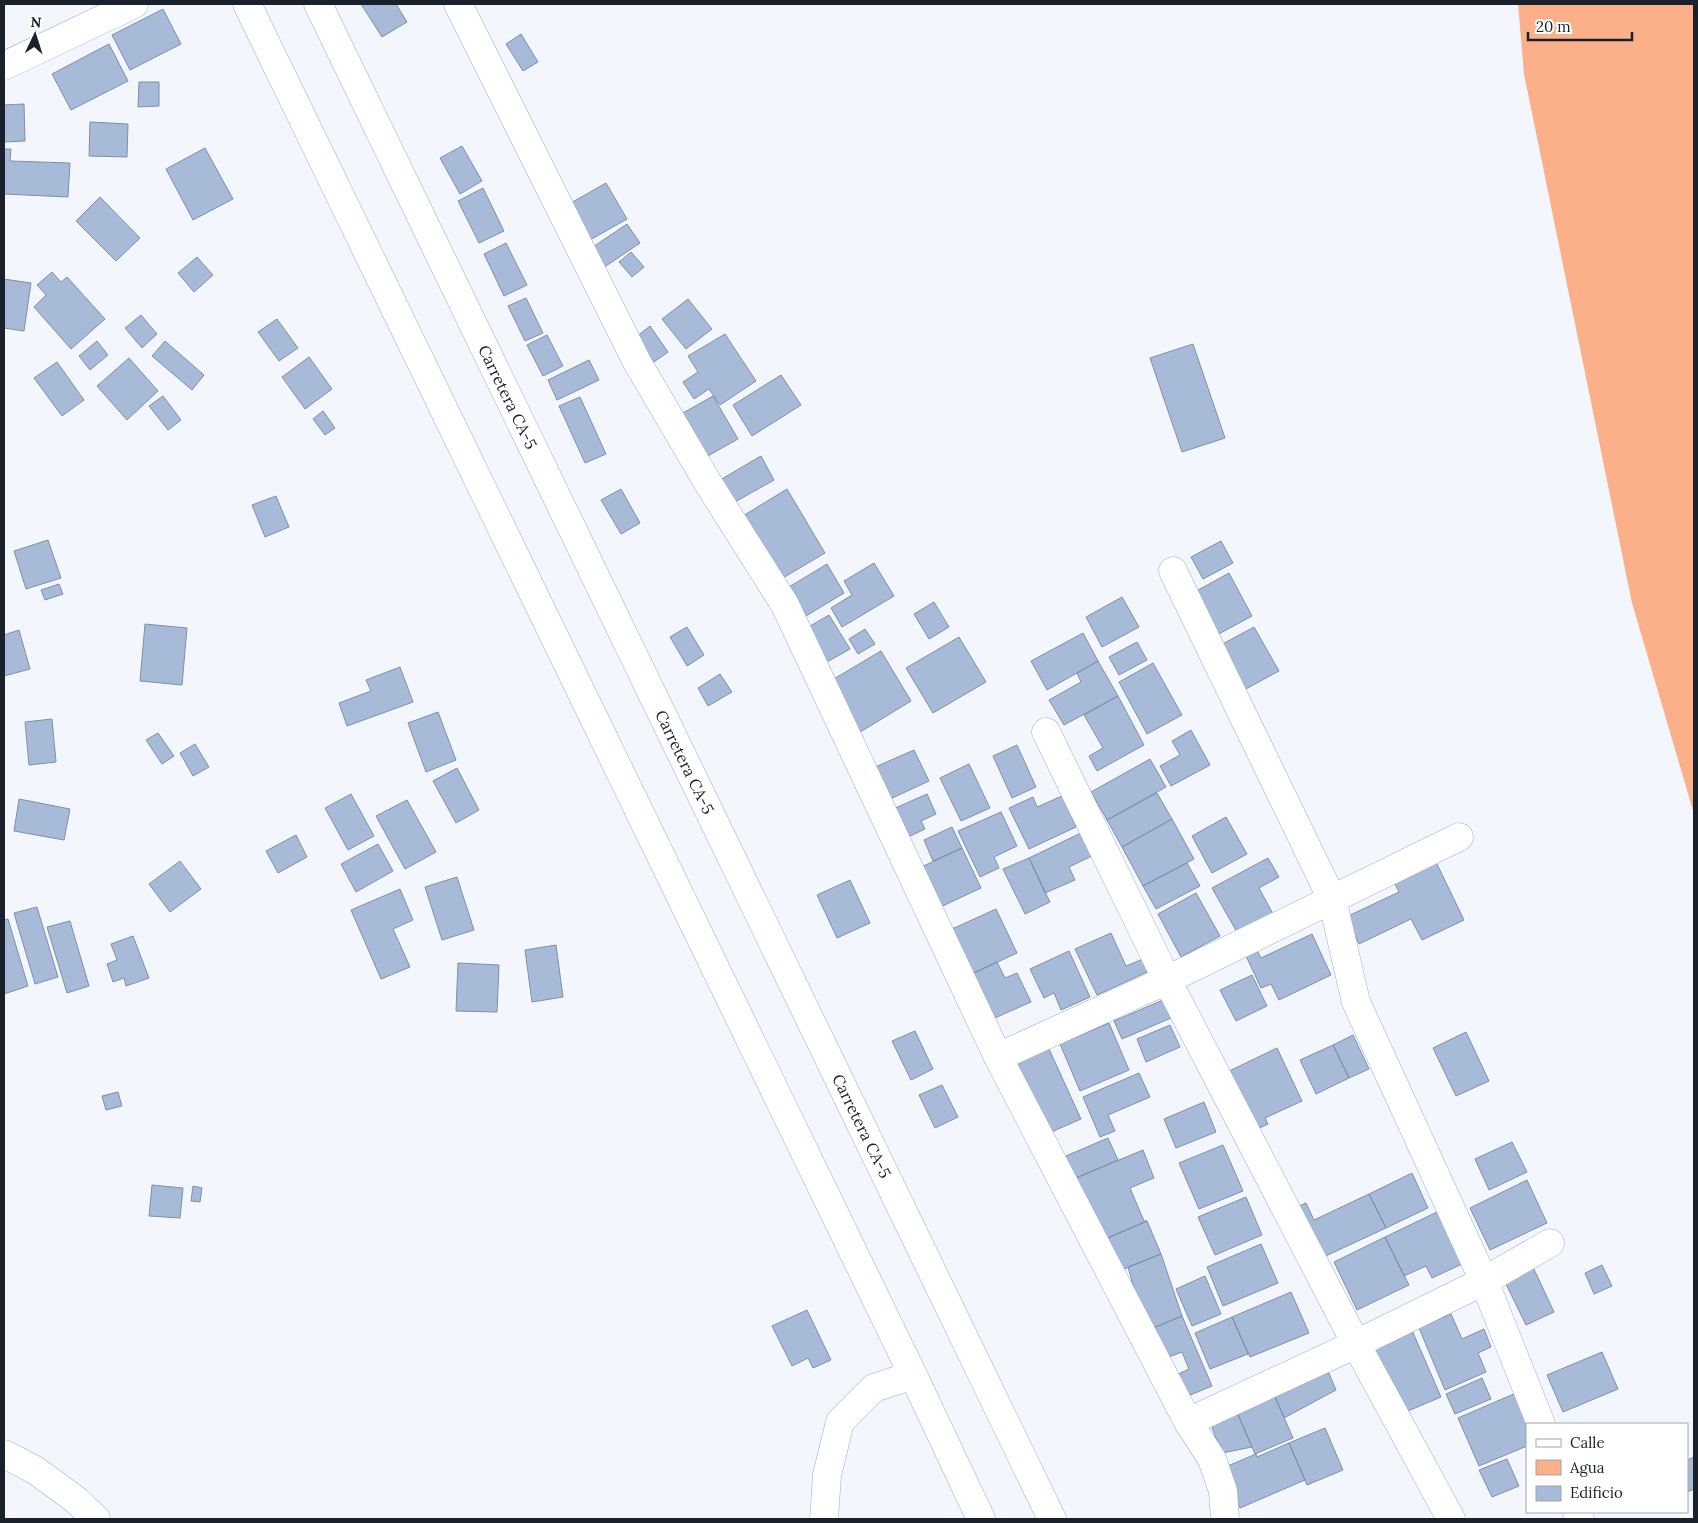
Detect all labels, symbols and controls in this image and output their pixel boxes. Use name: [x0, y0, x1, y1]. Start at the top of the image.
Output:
north arrow: [10, 10, 60, 60]
scale bar: [1528, 10, 1632, 42]
text: N: [30, 13, 42, 31]
text: 20 m: [1536, 17, 1571, 36]
street label: Carretera CA-5: [474, 342, 542, 452]
street label: Carretera CA-5: [651, 707, 719, 817]
street label: Carretera CA-5: [828, 1071, 896, 1181]
legend: [1526, 1423, 1688, 1513]
text: Calle: [1570, 1433, 1605, 1452]
text: Agua: [1569, 1458, 1605, 1477]
text: Edificio: [1570, 1483, 1623, 1502]

